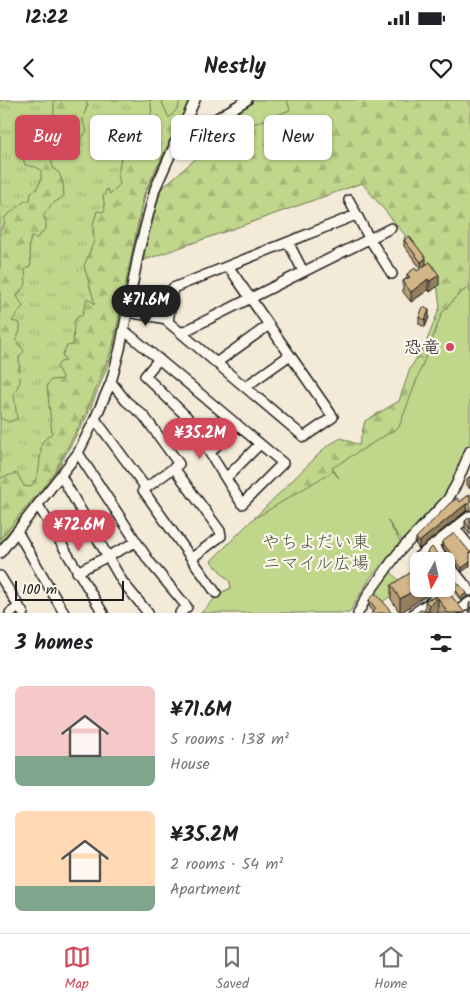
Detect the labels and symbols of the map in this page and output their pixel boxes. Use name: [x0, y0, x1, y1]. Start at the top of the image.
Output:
pin: ¥71.6M: [105, 284, 187, 327]
place label: 恐竜: [404, 334, 440, 363]
marker: 恐竜: [444, 341, 456, 353]
pin: ¥35.2M: [159, 418, 241, 460]
pin: ¥72.6M: [38, 510, 120, 552]
park label: やちよだい東 ニマイル広場: [262, 529, 370, 579]
north arrow: [410, 552, 455, 598]
scale bar: [15, 578, 124, 601]

